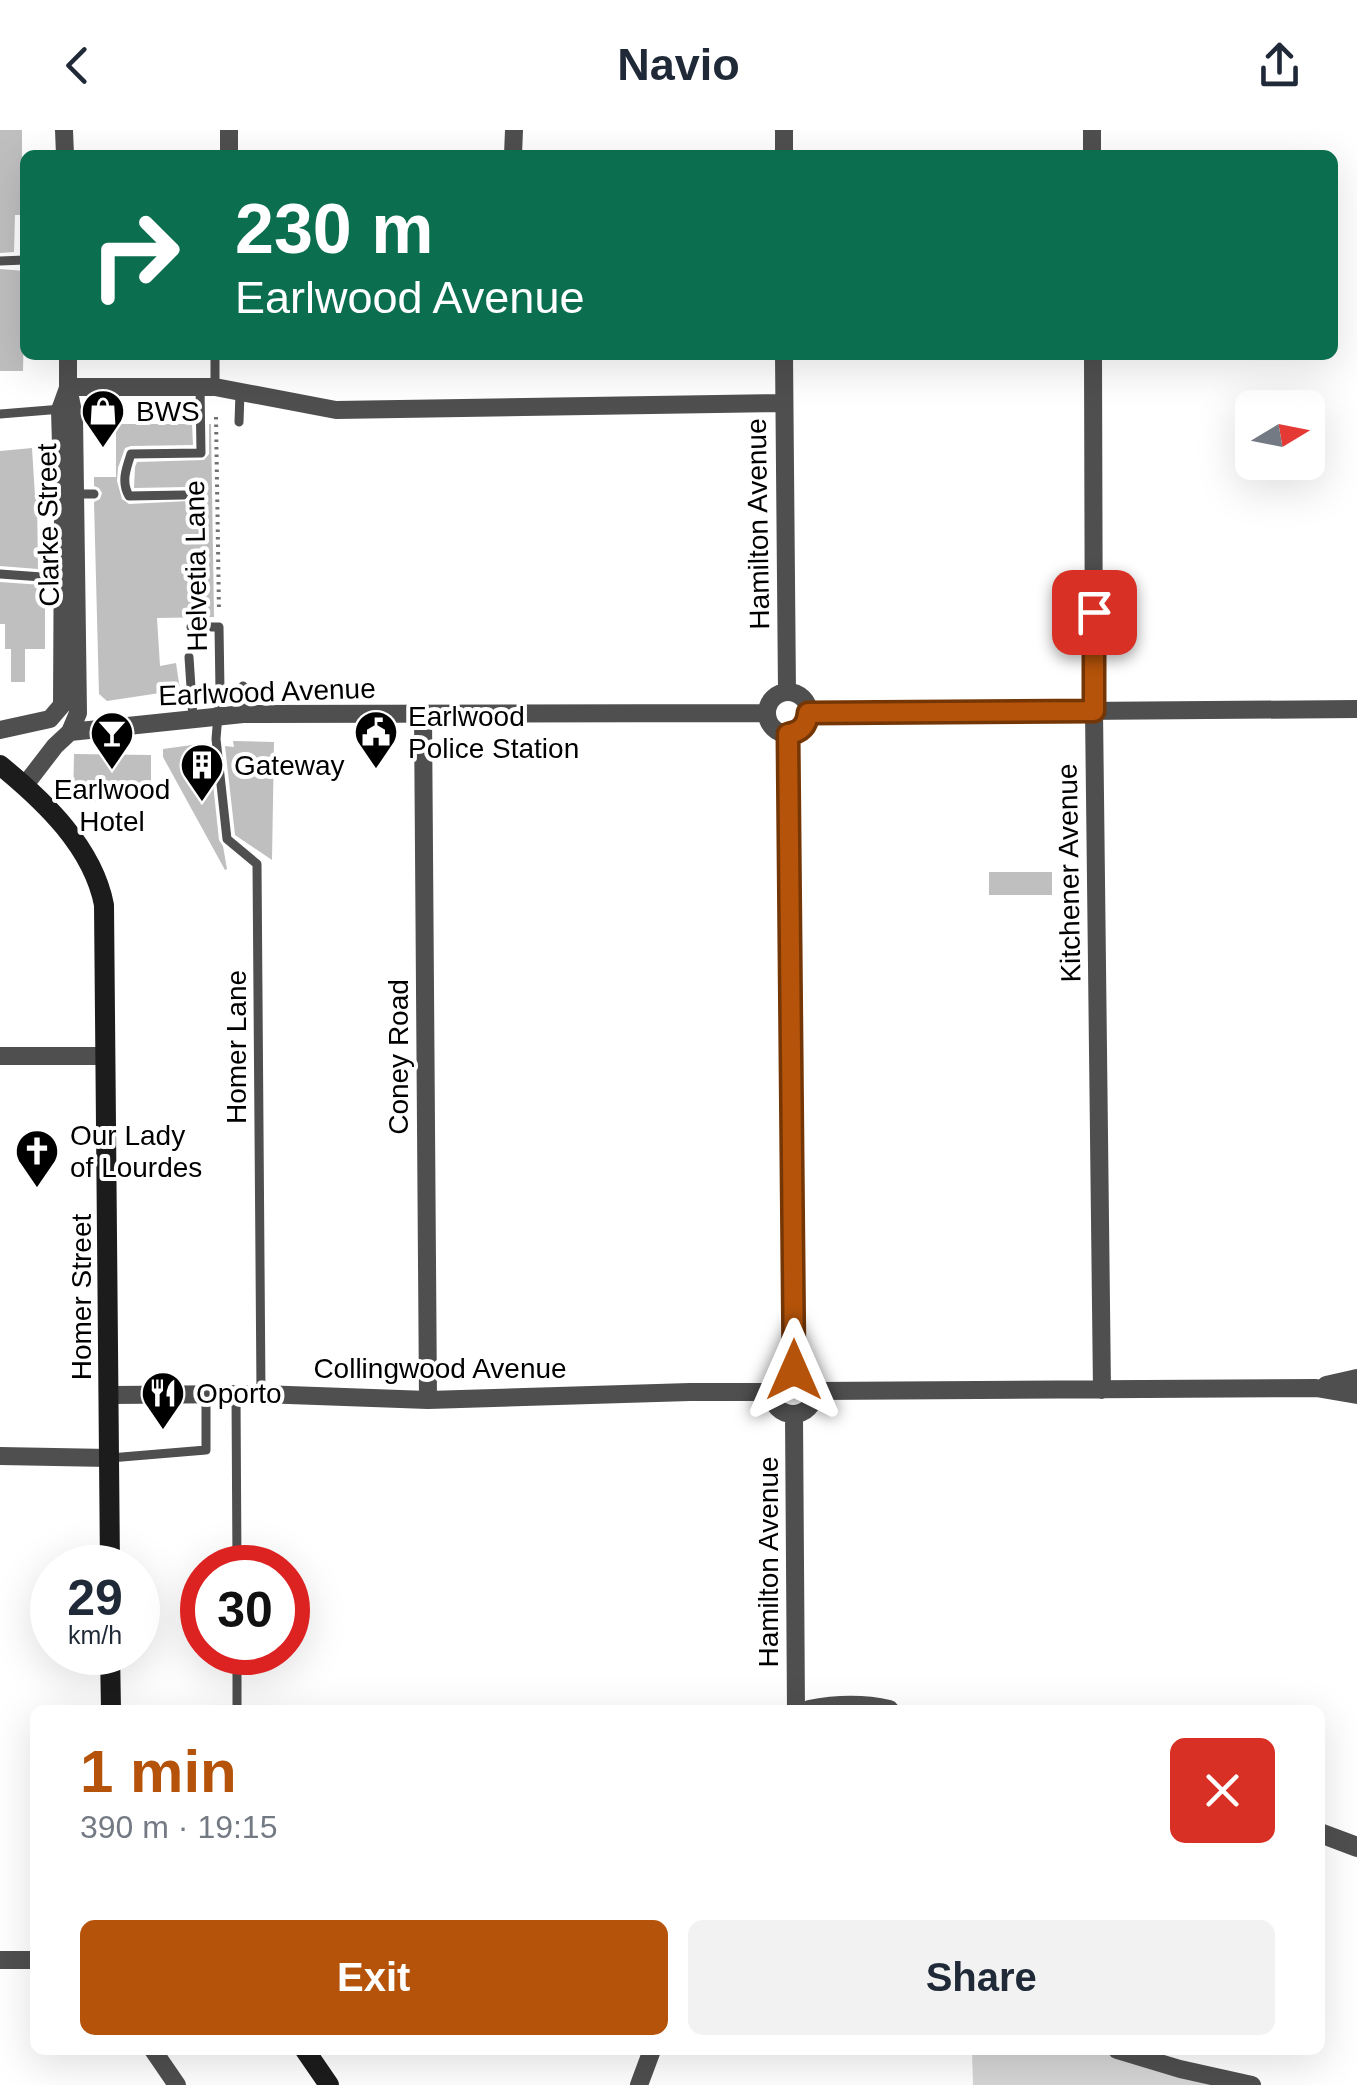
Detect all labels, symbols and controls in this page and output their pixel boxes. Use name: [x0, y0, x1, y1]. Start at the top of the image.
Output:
icon: back: [50, 38, 105, 93]
icon: share: [1252, 38, 1307, 93]
text: Navio: [617, 39, 740, 90]
icon: right: [70, 190, 200, 320]
text: 230 m: [235, 190, 433, 268]
text: Earlwood Avenue: [235, 272, 584, 323]
shop icon: BWS: [80, 388, 126, 449]
north arrow: [1235, 390, 1325, 480]
map controls: [1235, 390, 1325, 480]
place label: BWS: [136, 396, 200, 427]
street label: Hamilton Avenue: [741, 418, 775, 630]
street label: Clarke Street: [31, 443, 65, 607]
street label: Helvetia Lane: [179, 480, 213, 652]
pin: [1052, 570, 1137, 655]
icon: arrive: [1067, 585, 1122, 640]
street label: Earlwood Avenue: [158, 673, 376, 711]
place label: Earlwood Police Station: [408, 701, 579, 764]
public building icon: Earlwood Police Station: [353, 709, 399, 770]
bar icon: Earlwood Hotel: [89, 710, 135, 771]
building icon: Gateway: [179, 742, 225, 803]
place label: Gateway: [234, 750, 345, 781]
street label: Kitchener Avenue: [1052, 763, 1086, 983]
place label: Earlwood Hotel: [54, 774, 170, 837]
street label: Homer Lane: [221, 970, 252, 1124]
street label: Coney Road: [383, 979, 414, 1135]
place label: Our Lady of Lourdes: [70, 1120, 202, 1183]
church icon: Our Lady of Lourdes: [14, 1128, 60, 1189]
street label: Homer Street: [66, 1214, 97, 1380]
position arrow: [742, 1318, 846, 1422]
street label: Collingwood Avenue: [313, 1353, 567, 1384]
restaurant icon: Oporto: [140, 1370, 186, 1431]
place label: Oporto: [196, 1378, 282, 1409]
street label: Hamilton Avenue: [753, 1456, 784, 1668]
speed limit sign: 30: [180, 1545, 310, 1675]
text: 29: [67, 1570, 123, 1626]
text: km/h: [68, 1621, 122, 1649]
text: 1 min: [80, 1738, 237, 1805]
button: close: [1170, 1738, 1275, 1843]
text: 390 m · 19:15: [80, 1809, 277, 1845]
button: Exit: [80, 1920, 668, 2035]
button: Share: [688, 1920, 1275, 2035]

